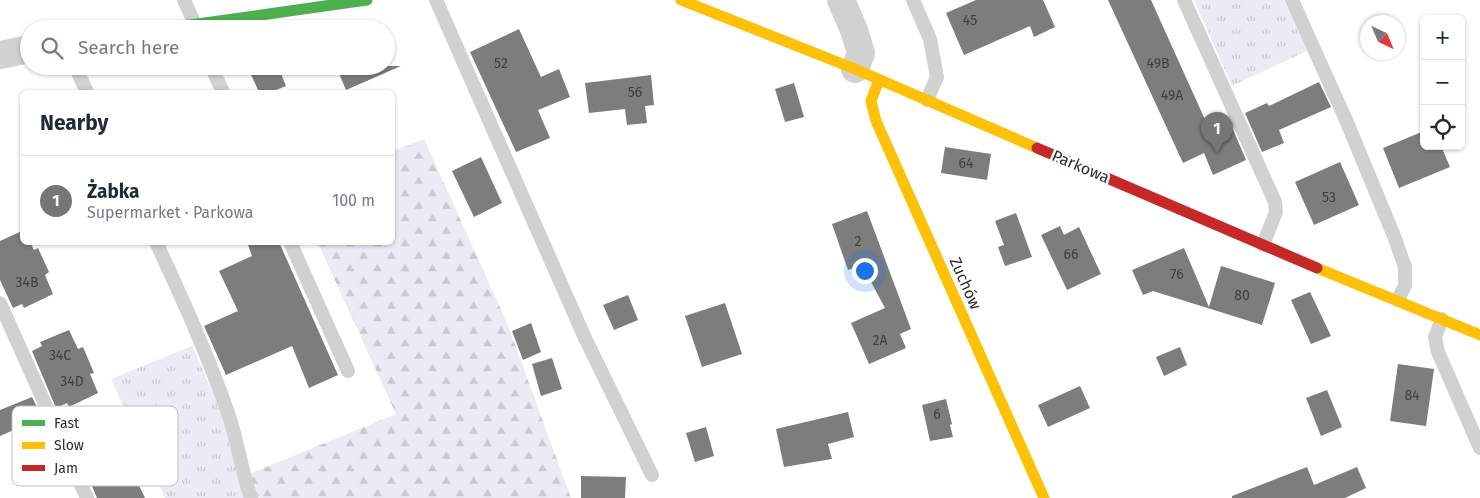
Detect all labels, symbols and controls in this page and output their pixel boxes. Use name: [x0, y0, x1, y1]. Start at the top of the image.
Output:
house number: 45: [963, 12, 977, 29]
north arrow: [1360, 15, 1405, 60]
map controls: [1420, 15, 1465, 150]
button: +: [1420, 15, 1465, 60]
search box: [20, 20, 395, 75]
icon: search: [38, 34, 66, 62]
text: Search here: [78, 36, 179, 59]
house number: 52: [494, 55, 508, 72]
house number: 49B: [1146, 55, 1170, 72]
button: −: [1420, 60, 1465, 105]
house number: 56: [628, 84, 642, 101]
house number: 49A: [1161, 87, 1183, 104]
button: locate: [1420, 105, 1465, 150]
text: Nearby: [40, 110, 108, 136]
pin: 1: [1201, 112, 1233, 153]
street label: Parkowa: [1049, 146, 1112, 187]
house number: 64: [959, 155, 974, 172]
text: Żabka: [87, 180, 139, 203]
house number: 53: [1322, 189, 1336, 206]
text: 1: [52, 191, 60, 210]
text: 100 m: [332, 191, 375, 210]
text: Supermarket · Parkowa: [87, 203, 254, 222]
house number: 2: [855, 233, 862, 250]
house number: 66: [1064, 246, 1078, 263]
street label: Zuchów: [946, 254, 986, 313]
your location: [852, 258, 878, 284]
house number: 76: [1170, 266, 1184, 283]
house number: 34B: [16, 274, 38, 291]
house number: 80: [1234, 287, 1250, 304]
house number: 2A: [873, 332, 887, 349]
house number: 34C: [49, 347, 71, 364]
house number: 34D: [60, 373, 84, 390]
house number: 84: [1404, 387, 1420, 404]
legend: [12, 406, 178, 486]
house number: 6: [933, 406, 941, 423]
text: Fast: [54, 415, 80, 432]
text: Slow: [54, 437, 84, 454]
text: Jam: [54, 460, 78, 477]

